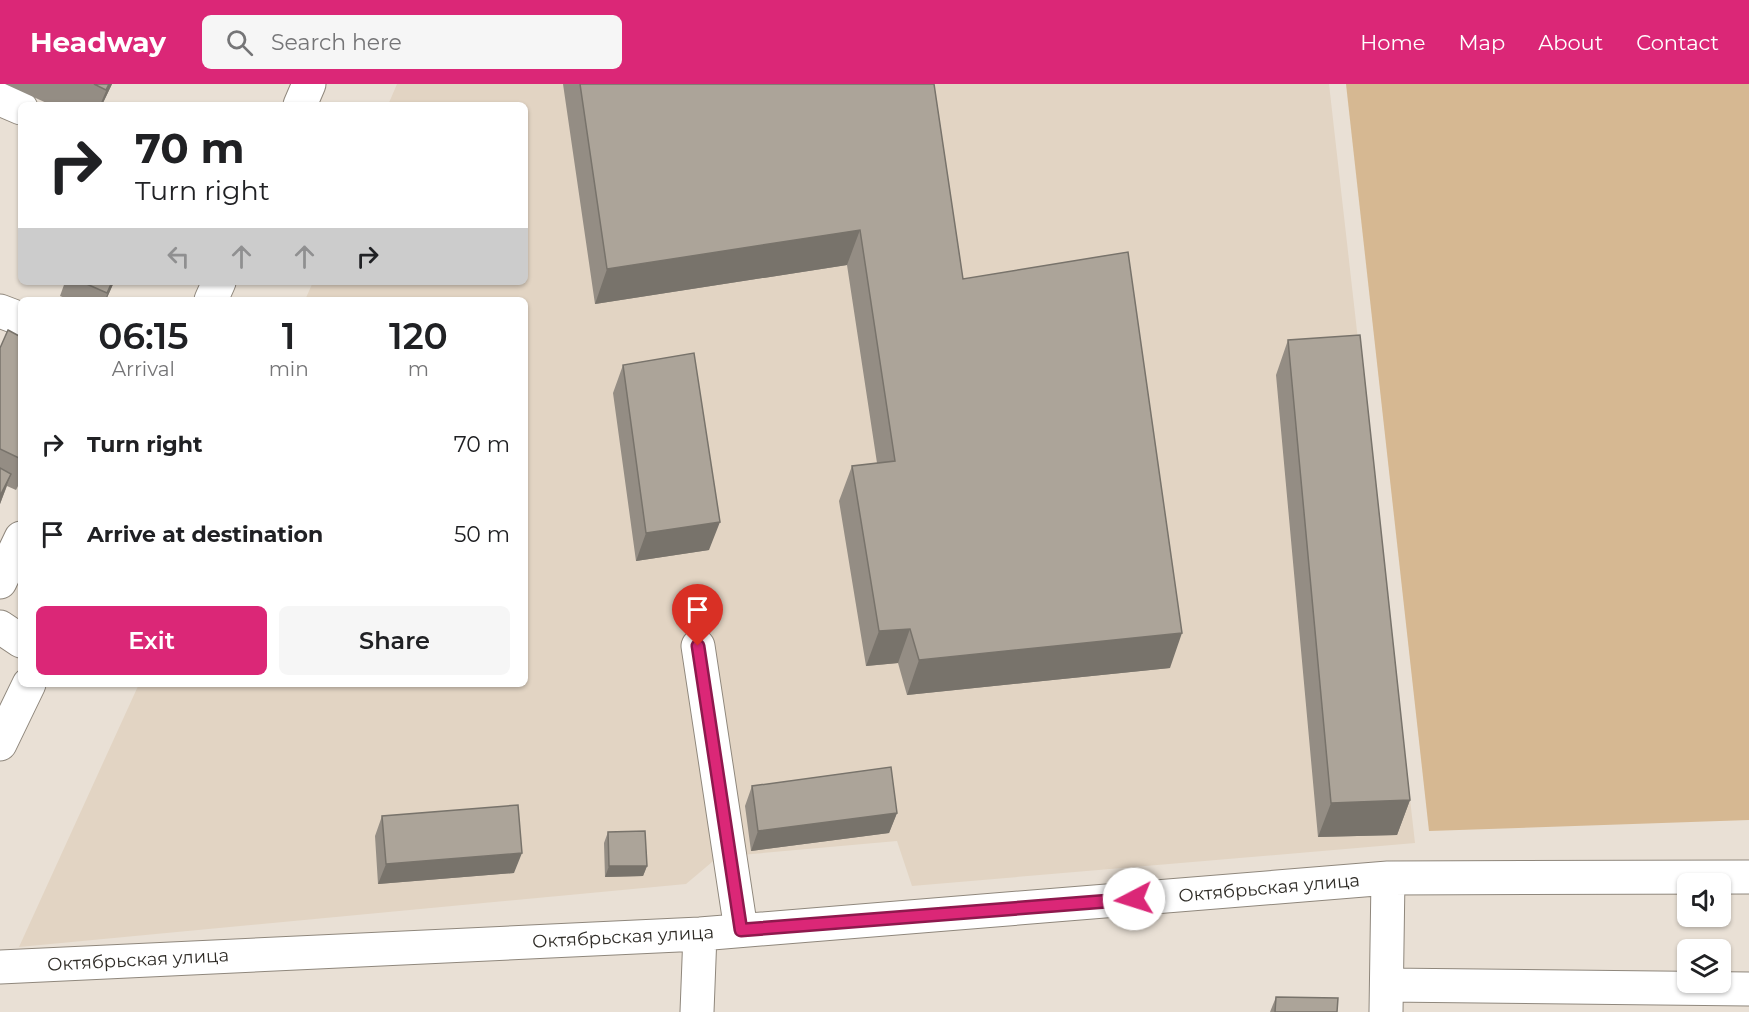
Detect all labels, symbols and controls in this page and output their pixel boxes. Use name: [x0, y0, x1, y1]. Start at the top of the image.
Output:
search box: [202, 15, 622, 69]
text: Headway: [30, 25, 166, 59]
icon: search: [223, 26, 256, 59]
text: Search here: [271, 29, 402, 56]
text: Home: [1360, 30, 1425, 55]
text: Map: [1458, 30, 1505, 55]
text: About: [1538, 30, 1603, 55]
text: Contact: [1636, 30, 1719, 55]
text: 70 m: [135, 122, 245, 174]
icon: right: [36, 126, 114, 204]
text: Turn right: [135, 174, 270, 207]
icon: left: [162, 240, 195, 273]
icon: ahead: [225, 240, 258, 273]
icon: ahead: [288, 240, 321, 273]
icon: right: [351, 240, 384, 273]
text: 06:15: [98, 314, 188, 358]
text: 1: [282, 314, 296, 358]
text: 120: [389, 314, 448, 358]
text: Arrival: [112, 357, 175, 381]
text: min: [269, 357, 309, 381]
text: m: [408, 357, 429, 381]
icon: right: [36, 428, 69, 461]
text: Turn right: [87, 431, 202, 458]
text: 70 m: [454, 431, 510, 458]
icon: arrive: [36, 518, 69, 551]
text: Arrive at destination: [87, 521, 323, 548]
text: 50 m: [454, 521, 510, 548]
pin: [672, 584, 723, 646]
icon: arrive: [681, 593, 714, 626]
button: Exit: [36, 606, 267, 675]
button: Share: [279, 606, 510, 675]
position arrow: [1102, 867, 1166, 931]
street label: Октябрьская улица: [1177, 869, 1361, 907]
map controls: [1677, 873, 1731, 993]
button: sound: [1677, 873, 1731, 927]
street label: Октябрьская улица: [532, 921, 714, 953]
button: layers: [1677, 939, 1731, 993]
street label: Октябрьская улица: [47, 944, 229, 976]

